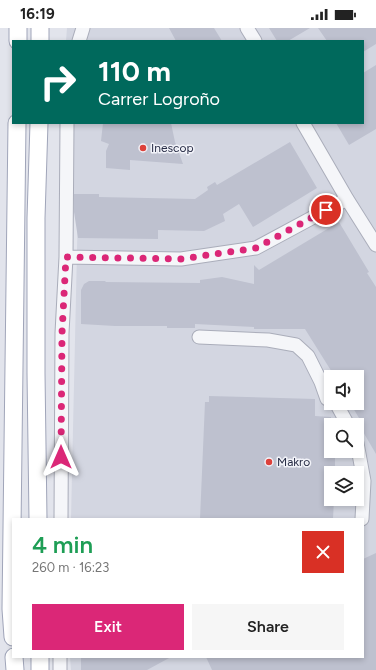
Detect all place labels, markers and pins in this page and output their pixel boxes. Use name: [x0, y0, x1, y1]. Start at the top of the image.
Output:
place label: Inescop: [151, 141, 194, 155]
marker: Inescop: [138, 143, 148, 153]
pin: [309, 193, 343, 227]
place label: Makro: [277, 455, 310, 469]
marker: Makro: [264, 457, 274, 467]

